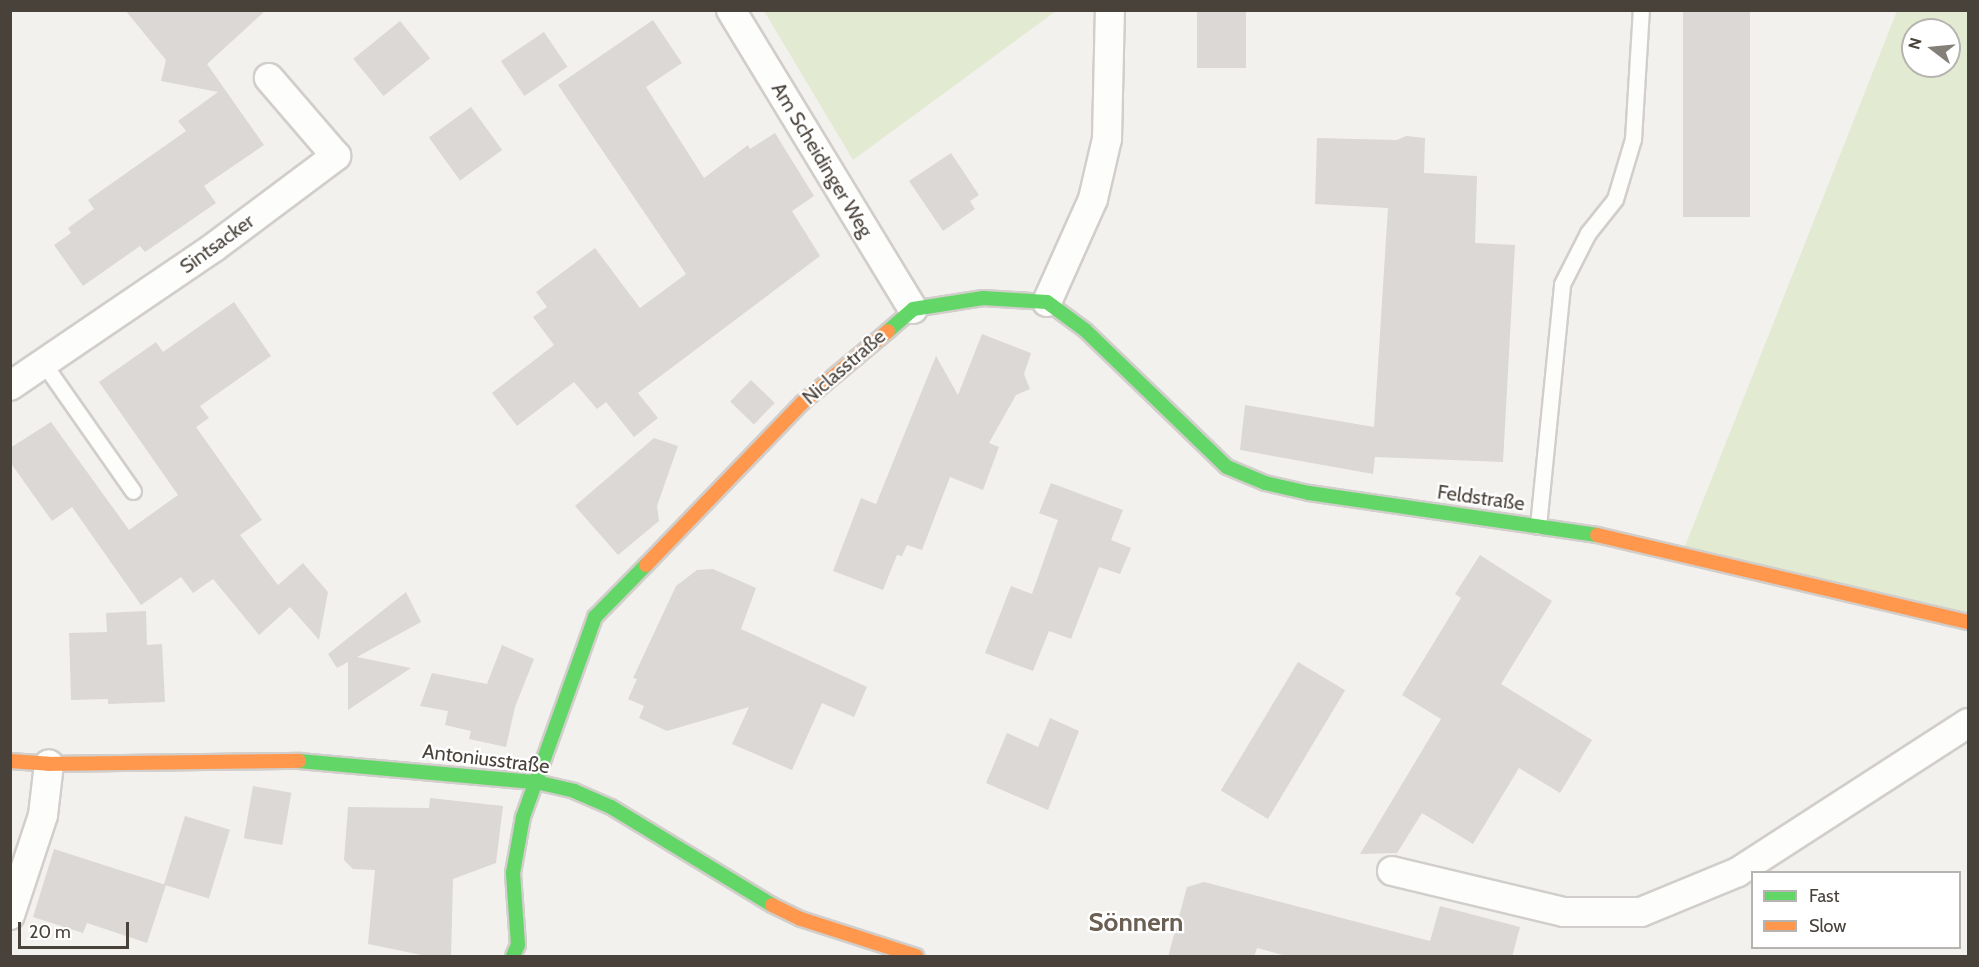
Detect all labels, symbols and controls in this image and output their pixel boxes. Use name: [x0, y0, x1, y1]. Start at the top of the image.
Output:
north arrow: [1901, 18, 1961, 78]
text: N: [1904, 35, 1926, 52]
street label: Am Scheidinger Weg: [766, 78, 878, 242]
street label: Sintsacker: [175, 209, 259, 279]
street label: Niclasstraße: [798, 324, 890, 410]
street label: Feldstraße: [1436, 480, 1526, 516]
street label: Antoniusstraße: [421, 739, 551, 779]
legend: [1751, 871, 1961, 949]
text: Fast: [1809, 885, 1840, 907]
district label: Sönnern: [1089, 907, 1183, 939]
scale bar: [21, 910, 132, 948]
text: Slow: [1809, 915, 1846, 937]
text: 20 m: [29, 921, 71, 943]

